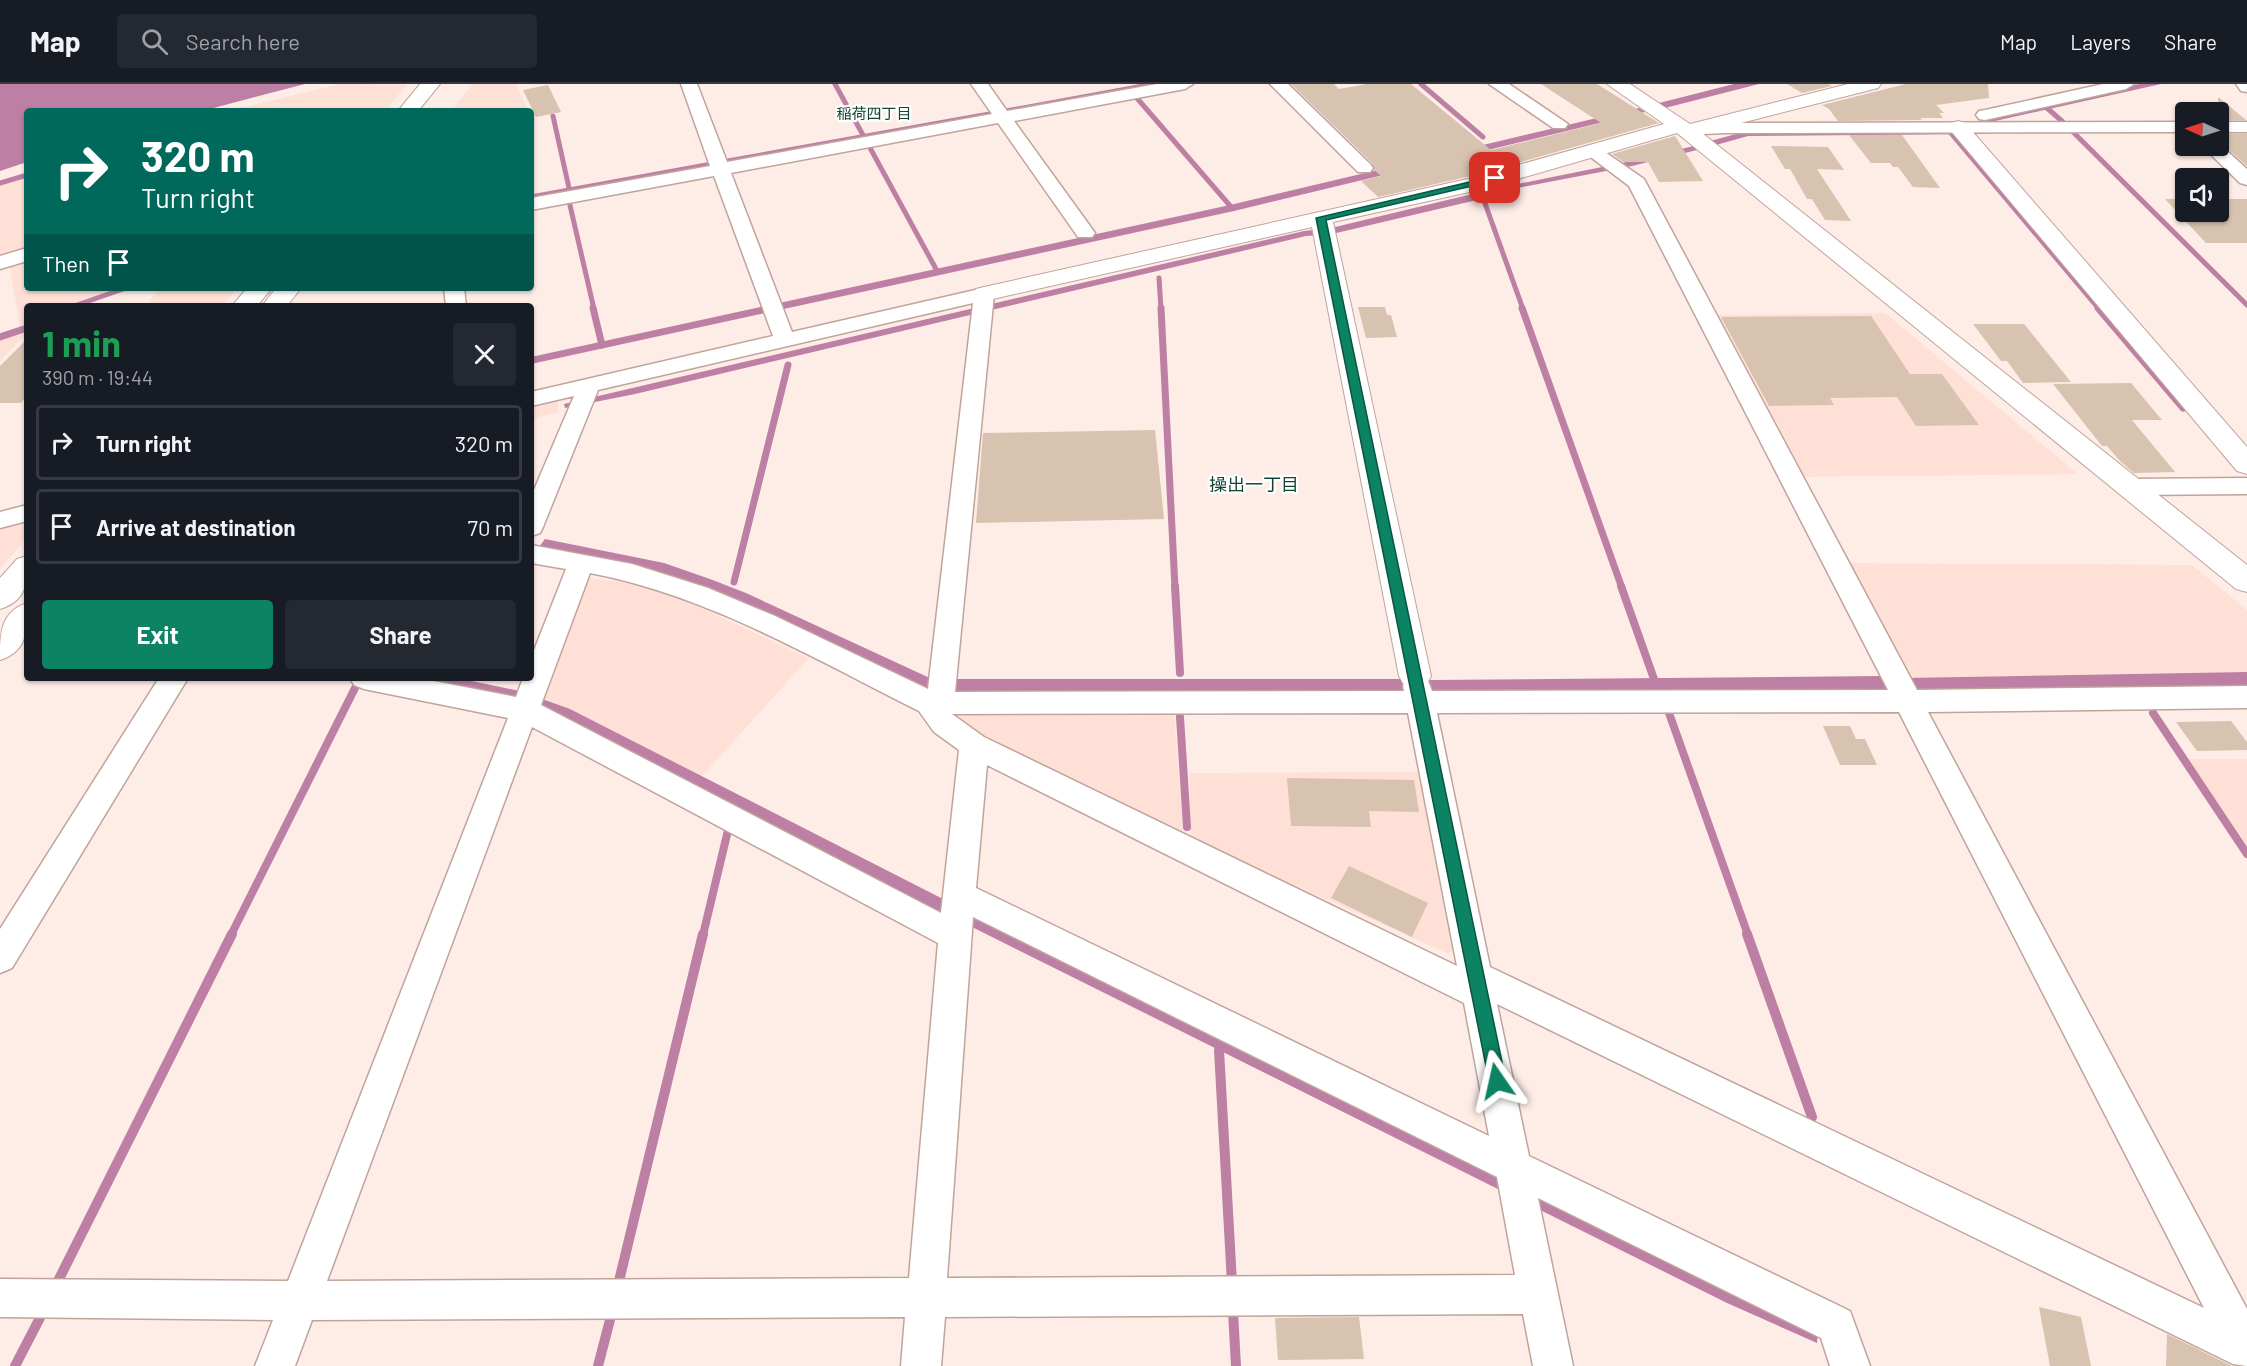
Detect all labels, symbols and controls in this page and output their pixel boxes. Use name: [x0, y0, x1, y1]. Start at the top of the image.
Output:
search box: [117, 14, 537, 68]
text: Map: [30, 24, 81, 58]
icon: search: [138, 25, 171, 58]
text: Search here: [186, 28, 300, 54]
text: Map: [2000, 29, 2037, 54]
text: Layers: [2070, 29, 2131, 54]
text: Share: [2164, 29, 2217, 54]
north arrow: [2175, 102, 2229, 156]
map controls: [2175, 102, 2229, 222]
district label: 稲荷四丁目: [836, 104, 912, 122]
text: 320 m: [141, 130, 255, 180]
icon: right: [42, 132, 120, 210]
pin: [1469, 152, 1520, 203]
icon: arrive: [1478, 161, 1511, 194]
button: sound: [2175, 168, 2229, 222]
text: Turn right: [141, 181, 255, 213]
icon: arrive: [102, 246, 135, 279]
text: Then: [42, 250, 90, 276]
text: 1 min: [42, 321, 121, 364]
button: close: [453, 323, 516, 386]
text: 390 m · 19:44: [42, 365, 153, 389]
icon: right: [45, 426, 78, 459]
text: Turn right: [96, 430, 191, 456]
text: 320 m: [455, 430, 513, 456]
district label: 操出一丁目: [1209, 473, 1299, 495]
icon: arrive: [45, 510, 78, 543]
text: Arrive at destination: [96, 514, 295, 540]
text: 70 m: [468, 514, 513, 540]
button: Exit: [42, 600, 273, 669]
button: Share: [285, 600, 516, 669]
position arrow: [1465, 1049, 1529, 1113]

